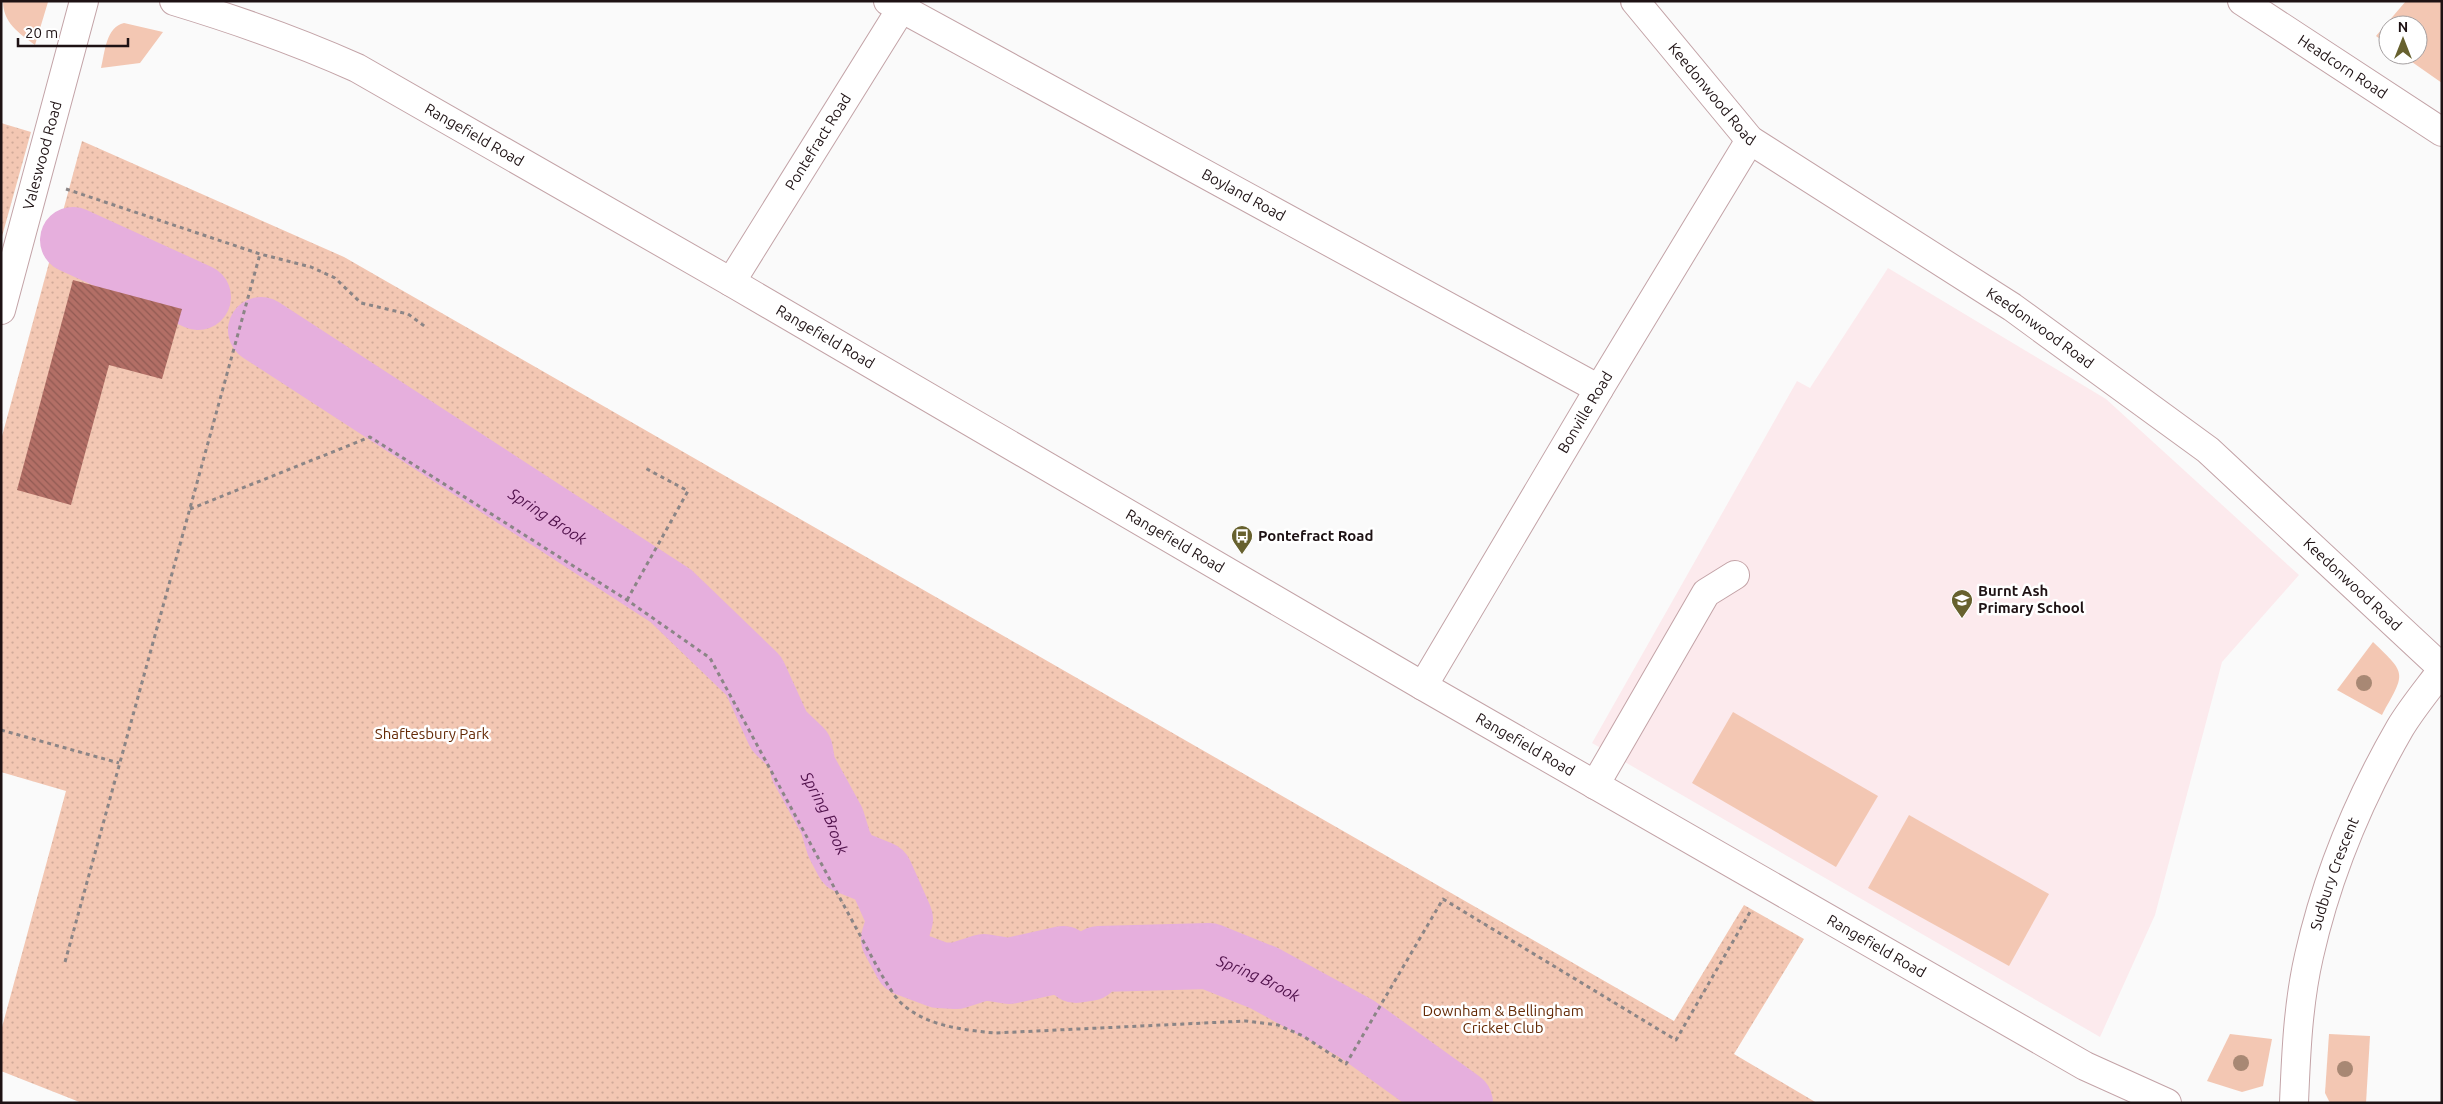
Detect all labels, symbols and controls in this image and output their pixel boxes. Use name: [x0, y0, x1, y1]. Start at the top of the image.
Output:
scale bar: [18, 15, 128, 47]
north arrow: [2378, 15, 2428, 65]
text: N: [2398, 19, 2408, 35]
text: 20 m: [25, 24, 58, 41]
street label: Headcorn Road: [2295, 31, 2391, 102]
street label: Keedonwood Road: [1665, 39, 1759, 149]
street label: Pontefract Road: [781, 90, 854, 193]
street label: Valeswood Road: [19, 99, 65, 212]
street label: Rangefield Road: [422, 100, 527, 170]
street label: Boyland Road: [1199, 165, 1288, 224]
street label: Keedonwood Road: [1983, 284, 2097, 372]
street label: Rangefield Road: [773, 301, 878, 372]
street label: Bonville Road: [1554, 368, 1616, 456]
water label: Spring Brook: [505, 484, 591, 549]
street label: Rangefield Road: [1123, 505, 1227, 576]
bus stop icon: Pontefract Road: [1230, 524, 1254, 555]
place label: Pontefract Road: [1258, 527, 1373, 544]
street label: Keedonwood Road: [2300, 534, 2405, 634]
place label: Burnt Ash Primary School: [1978, 582, 2085, 616]
school or university icon: Burnt Ash Primary School: [1950, 588, 1974, 619]
street label: Rangefield Road: [1473, 709, 1578, 779]
park label: Shaftesbury Park: [375, 725, 490, 742]
water label: Spring Brook: [797, 768, 852, 858]
street label: Sudbury Crescent: [2307, 815, 2362, 932]
street label: Rangefield Road: [1824, 911, 1929, 981]
water label: Spring Brook: [1213, 951, 1304, 1005]
park label: Downham & Bellingham Cricket Club: [1422, 1002, 1584, 1036]

